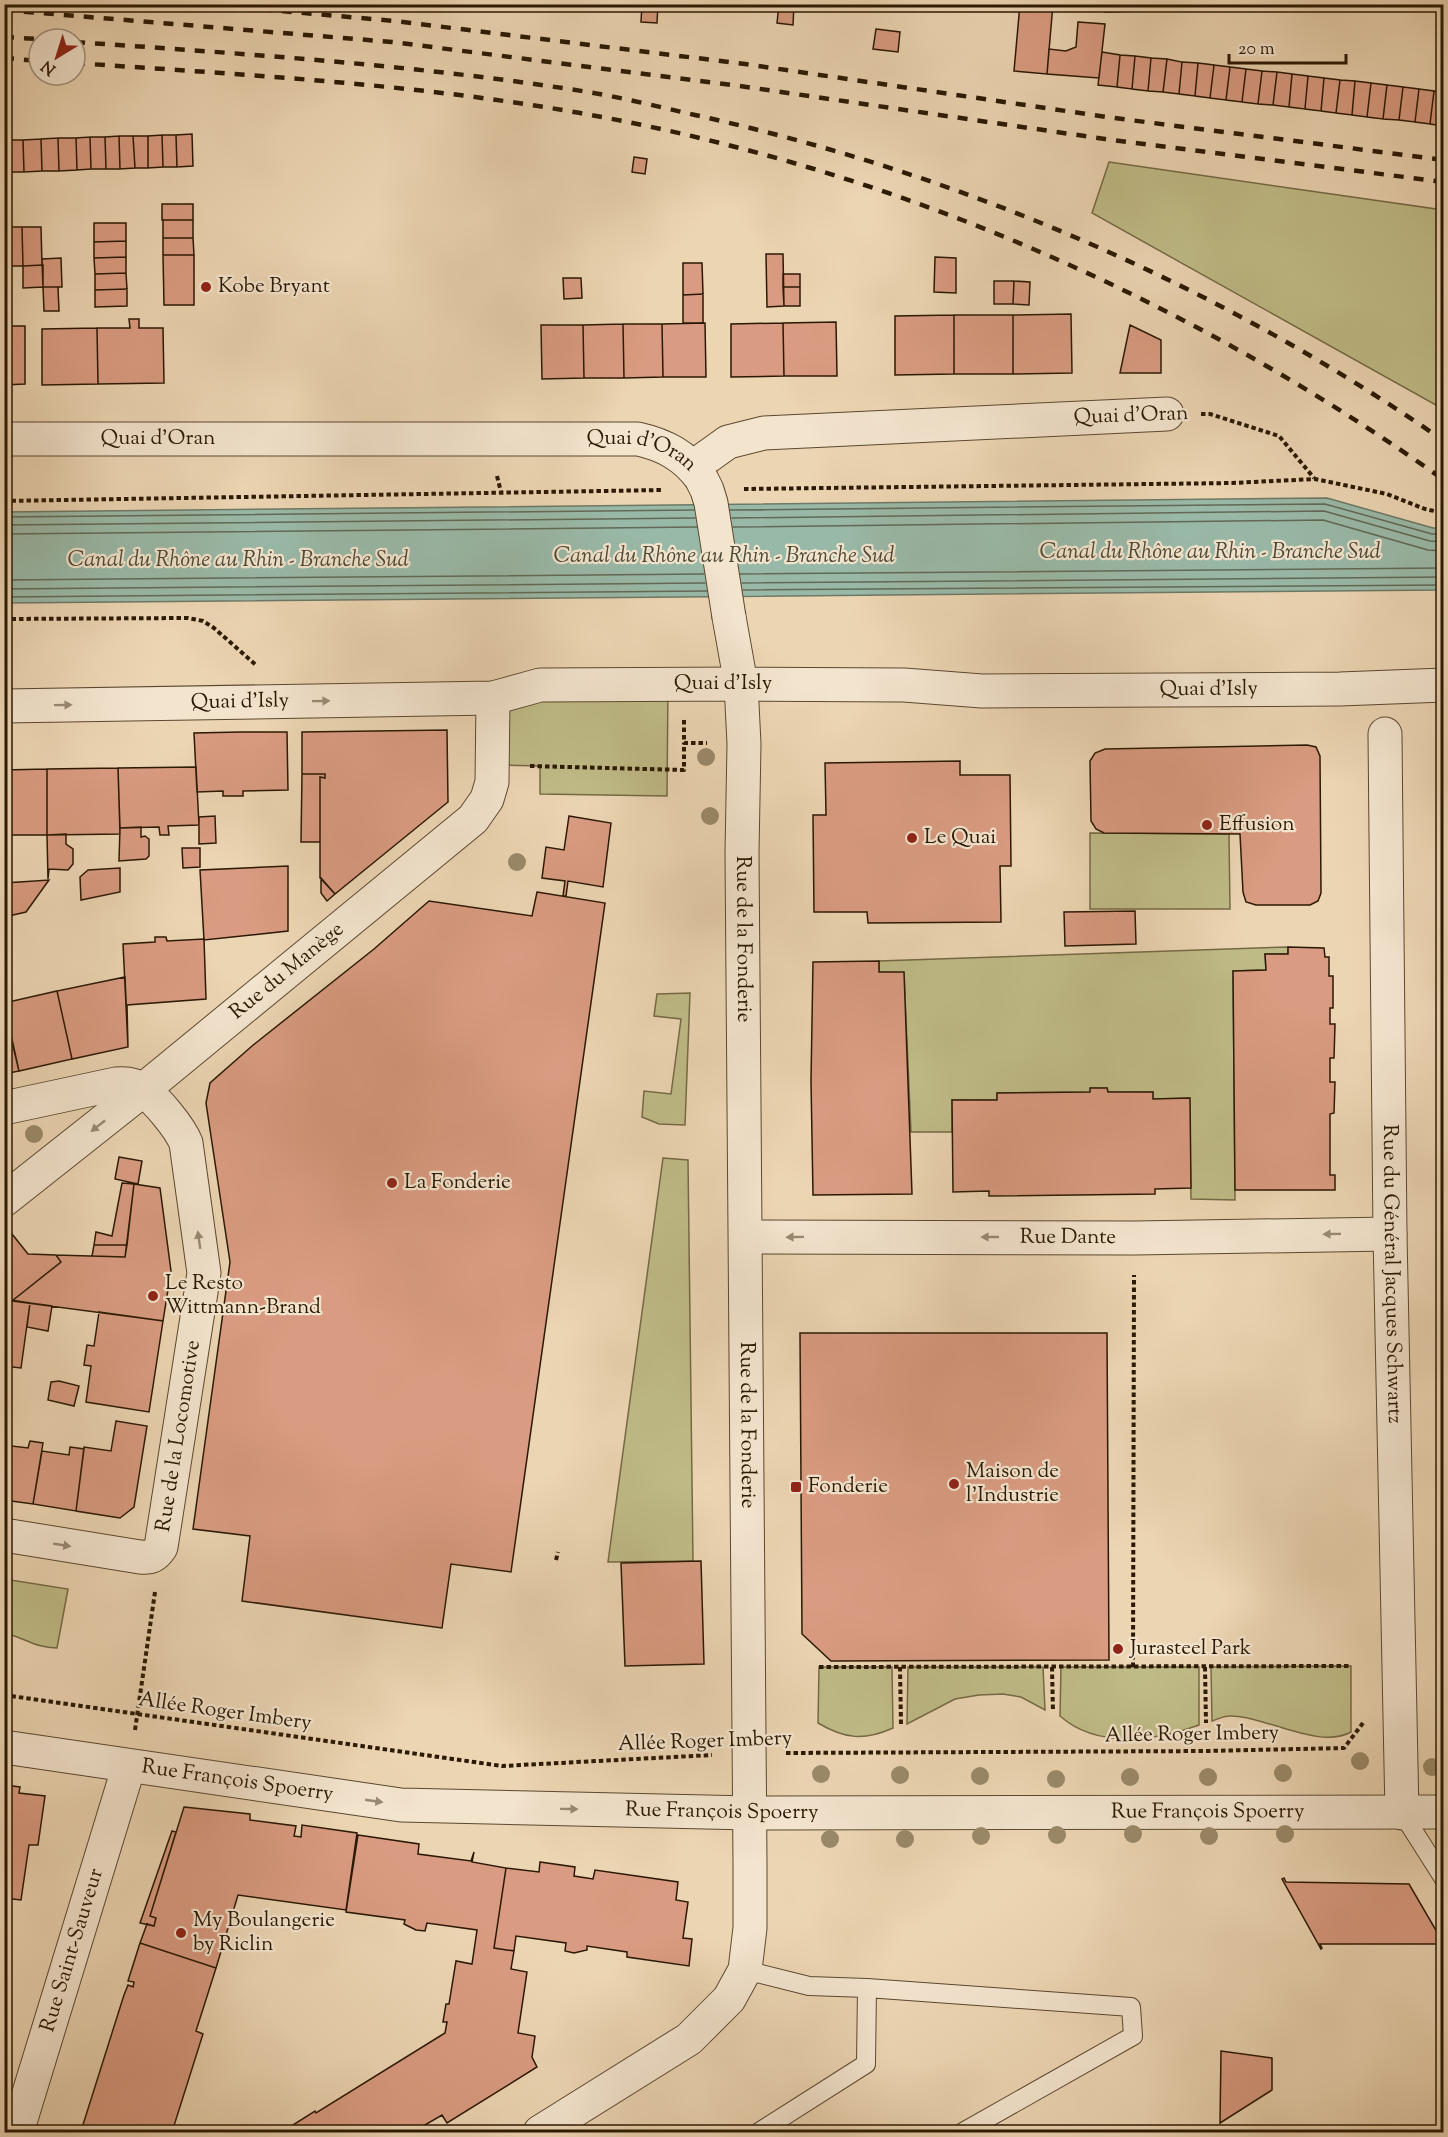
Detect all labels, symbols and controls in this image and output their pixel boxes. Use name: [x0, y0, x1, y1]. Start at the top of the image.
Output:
north arrow: [27, 27, 87, 87]
scale bar: [1229, 27, 1346, 65]
text: 20 m: [1238, 37, 1275, 63]
text: N: [37, 54, 61, 80]
place label: Kobe Bryant: [218, 272, 330, 302]
marker: Kobe Bryant: [199, 280, 213, 294]
street label: Quai d'Oran: [1073, 399, 1189, 433]
street label: Quai d'Oran: [101, 424, 215, 454]
street label: Quai d'Oran: [587, 424, 704, 479]
water label: Canal du Rhône au Rhin - Branche Sud: [1039, 537, 1381, 569]
water label: Canal du Rhône au Rhin - Branche Sud: [553, 541, 895, 573]
water label: Canal du Rhône au Rhin - Branche Sud: [67, 545, 409, 577]
street label: Quai d'Isly: [674, 669, 773, 699]
street label: Quai d'Isly: [1159, 674, 1258, 705]
street label: Quai d'Isly: [191, 686, 290, 718]
one-way arrow: [311, 696, 330, 706]
one-way arrow: [53, 700, 72, 710]
place label: Effusion: [1219, 810, 1295, 840]
marker: Effusion: [1200, 818, 1214, 832]
place label: Le Quai: [924, 823, 996, 853]
marker: Le Quai: [905, 831, 919, 845]
street label: Rue de la Fonderie: [727, 856, 758, 1023]
street label: Rue du Manège: [224, 915, 351, 1028]
one-way arrow: [90, 1120, 105, 1132]
street label: Rue du Général Jacques Schwartz: [1374, 1124, 1409, 1424]
place label: La Fonderie: [404, 1168, 511, 1198]
marker: La Fonderie: [385, 1176, 399, 1190]
street label: Rue Dante: [1020, 1223, 1116, 1253]
one-way arrow: [1322, 1229, 1341, 1239]
one-way arrow: [195, 1230, 204, 1249]
one-way arrow: [786, 1232, 805, 1242]
one-way arrow: [981, 1232, 1000, 1242]
place label: Le Resto Wittmann-Brand: [165, 1269, 321, 1323]
marker: Le Resto Wittmann-Brand: [146, 1289, 160, 1303]
street label: Rue de la Locomotive: [149, 1338, 209, 1534]
street label: Rue de la Fonderie: [731, 1342, 762, 1509]
place label: Maison de l'Industrie: [966, 1457, 1059, 1511]
place label: Fonderie: [808, 1472, 888, 1502]
marker: Maison de l'Industrie: [947, 1477, 961, 1491]
marker: Fonderie: [789, 1480, 803, 1494]
one-way arrow: [53, 1540, 72, 1549]
place label: Jurasteel Park: [1129, 1634, 1252, 1664]
marker: Jurasteel Park: [1111, 1642, 1125, 1656]
street label: Allée Roger Imbery: [137, 1685, 314, 1739]
street label: Allée Roger Imbery: [1105, 1718, 1280, 1752]
street label: Allée Roger Imbery: [617, 1724, 793, 1760]
street label: Rue François Spoerry: [140, 1752, 336, 1810]
street label: Rue François Spoerry: [625, 1795, 819, 1828]
one-way arrow: [365, 1796, 384, 1805]
street label: Rue François Spoerry: [1111, 1797, 1305, 1827]
one-way arrow: [560, 1804, 579, 1814]
street label: Rue Saint-Sauveur: [33, 1865, 112, 2036]
place label: My Boulangerie by Riclin: [193, 1906, 335, 1960]
marker: My Boulangerie by Riclin: [174, 1926, 188, 1940]

